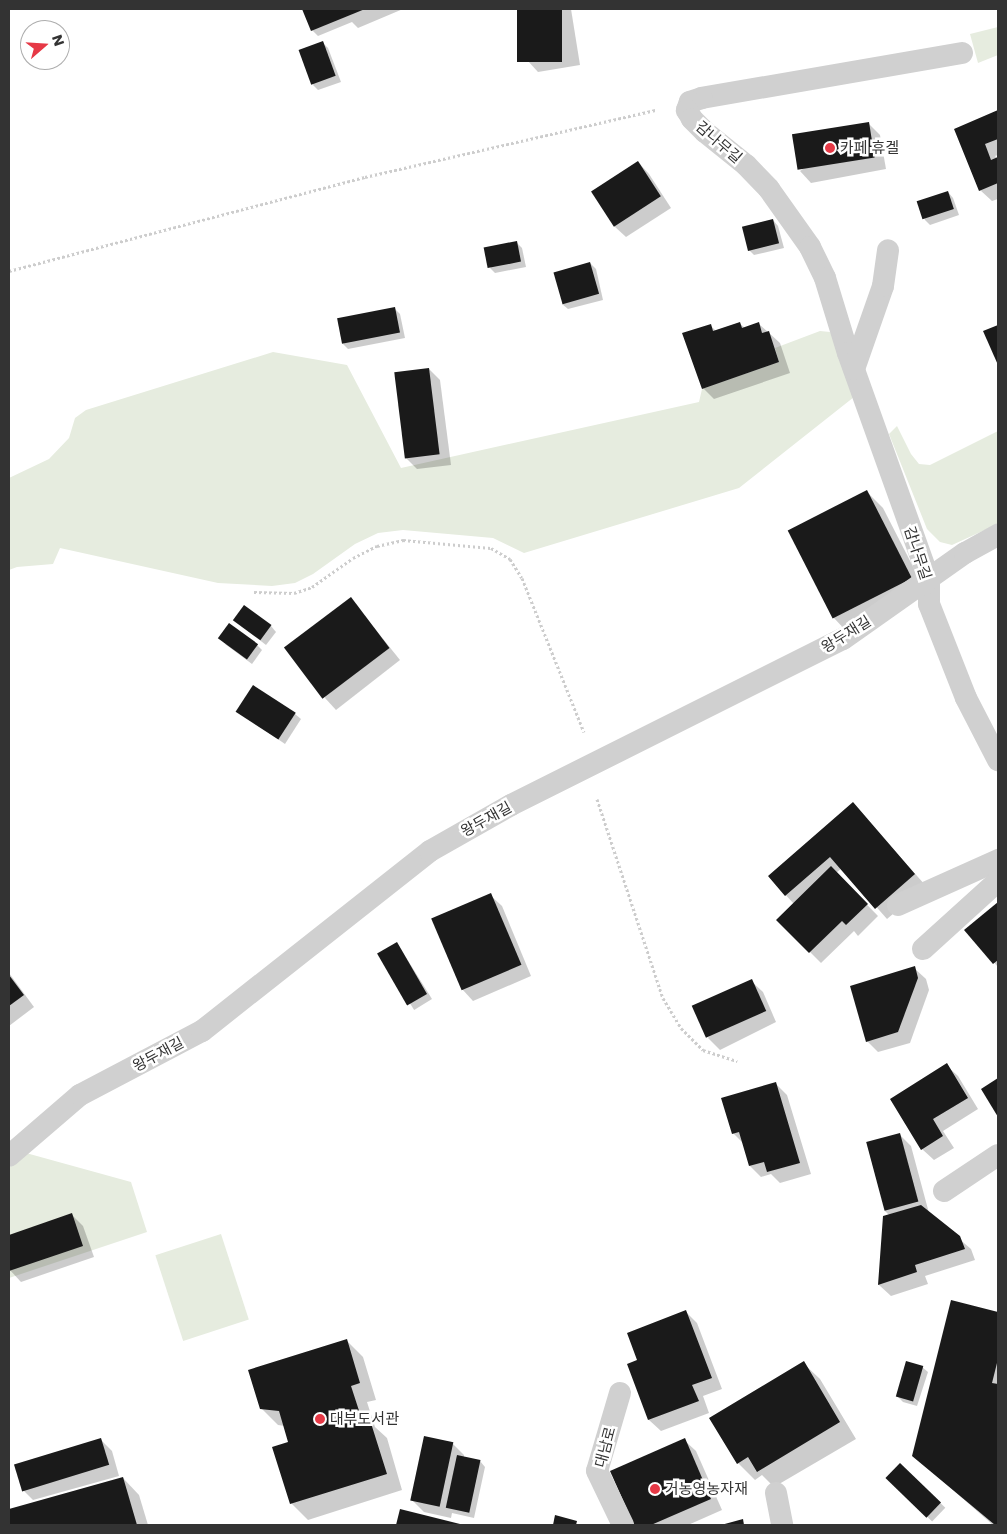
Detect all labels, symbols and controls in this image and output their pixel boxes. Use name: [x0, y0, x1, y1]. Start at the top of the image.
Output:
north arrow: [20, 20, 70, 70]
text: N: [47, 32, 69, 49]
street label: 감나무길: [692, 117, 746, 167]
place label: 카페 휴겔: [840, 139, 899, 157]
marker: 카페 휴겔: [824, 142, 836, 154]
street label: 감나무길: [901, 524, 935, 582]
street label: 왕두재길: [818, 612, 874, 656]
street label: 왕두재길: [457, 798, 515, 840]
street label: 왕두재길: [129, 1033, 187, 1075]
place label: 대부도서관: [330, 1410, 399, 1428]
marker: 대부도서관: [314, 1413, 326, 1425]
street label: 대남로: [591, 1425, 619, 1469]
place label: 거농영농자재: [665, 1480, 748, 1498]
marker: 거농영농자재: [649, 1483, 661, 1495]

